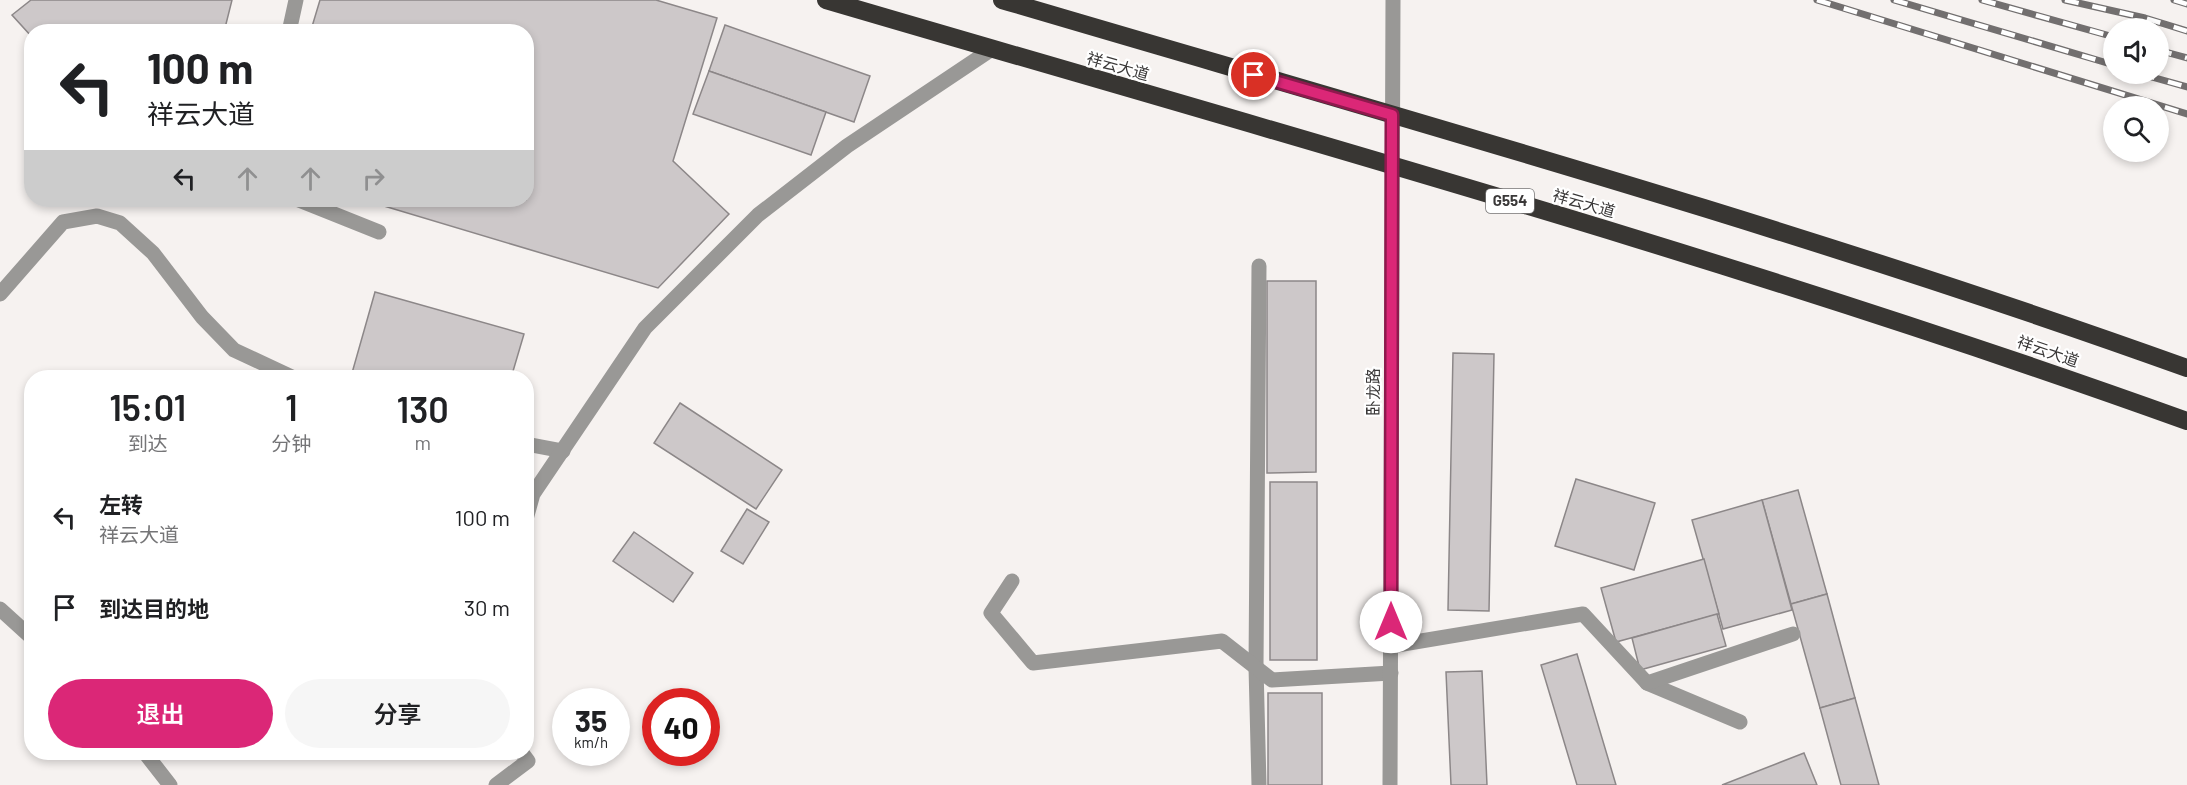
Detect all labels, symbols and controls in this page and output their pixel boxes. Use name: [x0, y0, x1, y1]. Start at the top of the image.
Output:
map controls: [2103, 18, 2169, 162]
button: sound: [2103, 18, 2169, 84]
text: 100 m: [147, 42, 253, 92]
icon: left: [48, 48, 126, 126]
street label: 祥云大道: [1085, 48, 1152, 83]
pin: [1228, 49, 1279, 100]
icon: arrive: [1237, 58, 1270, 91]
button: search: [2103, 96, 2169, 162]
text: 祥云大道: [147, 97, 255, 129]
icon: left: [168, 162, 201, 195]
icon: ahead: [231, 162, 264, 195]
icon: ahead: [294, 162, 327, 195]
icon: right: [357, 162, 390, 195]
street label: 祥云大道: [1551, 185, 1618, 220]
road number: G554: [1486, 189, 1534, 213]
street label: 祥云大道: [2015, 331, 2082, 370]
street label: 卧龙路: [1363, 368, 1382, 416]
text: 15:01: [109, 385, 186, 428]
text: 1: [285, 385, 298, 428]
text: 130: [397, 387, 449, 430]
text: m: [414, 430, 431, 454]
text: 到达: [128, 431, 168, 455]
text: 分钟: [271, 431, 311, 455]
text: 左转: [99, 491, 143, 517]
icon: left: [48, 501, 81, 534]
text: 100 m: [455, 504, 510, 530]
text: 祥云大道: [99, 522, 179, 546]
position arrow: [1359, 590, 1423, 654]
icon: arrive: [48, 591, 81, 624]
text: 30 m: [464, 594, 510, 620]
text: 到达目的地: [99, 595, 209, 621]
button: 退出: [48, 679, 273, 748]
button: 分享: [285, 679, 510, 748]
speed limit sign: 40: [642, 688, 720, 766]
text: 35: [575, 702, 607, 738]
text: km/h: [574, 733, 608, 751]

